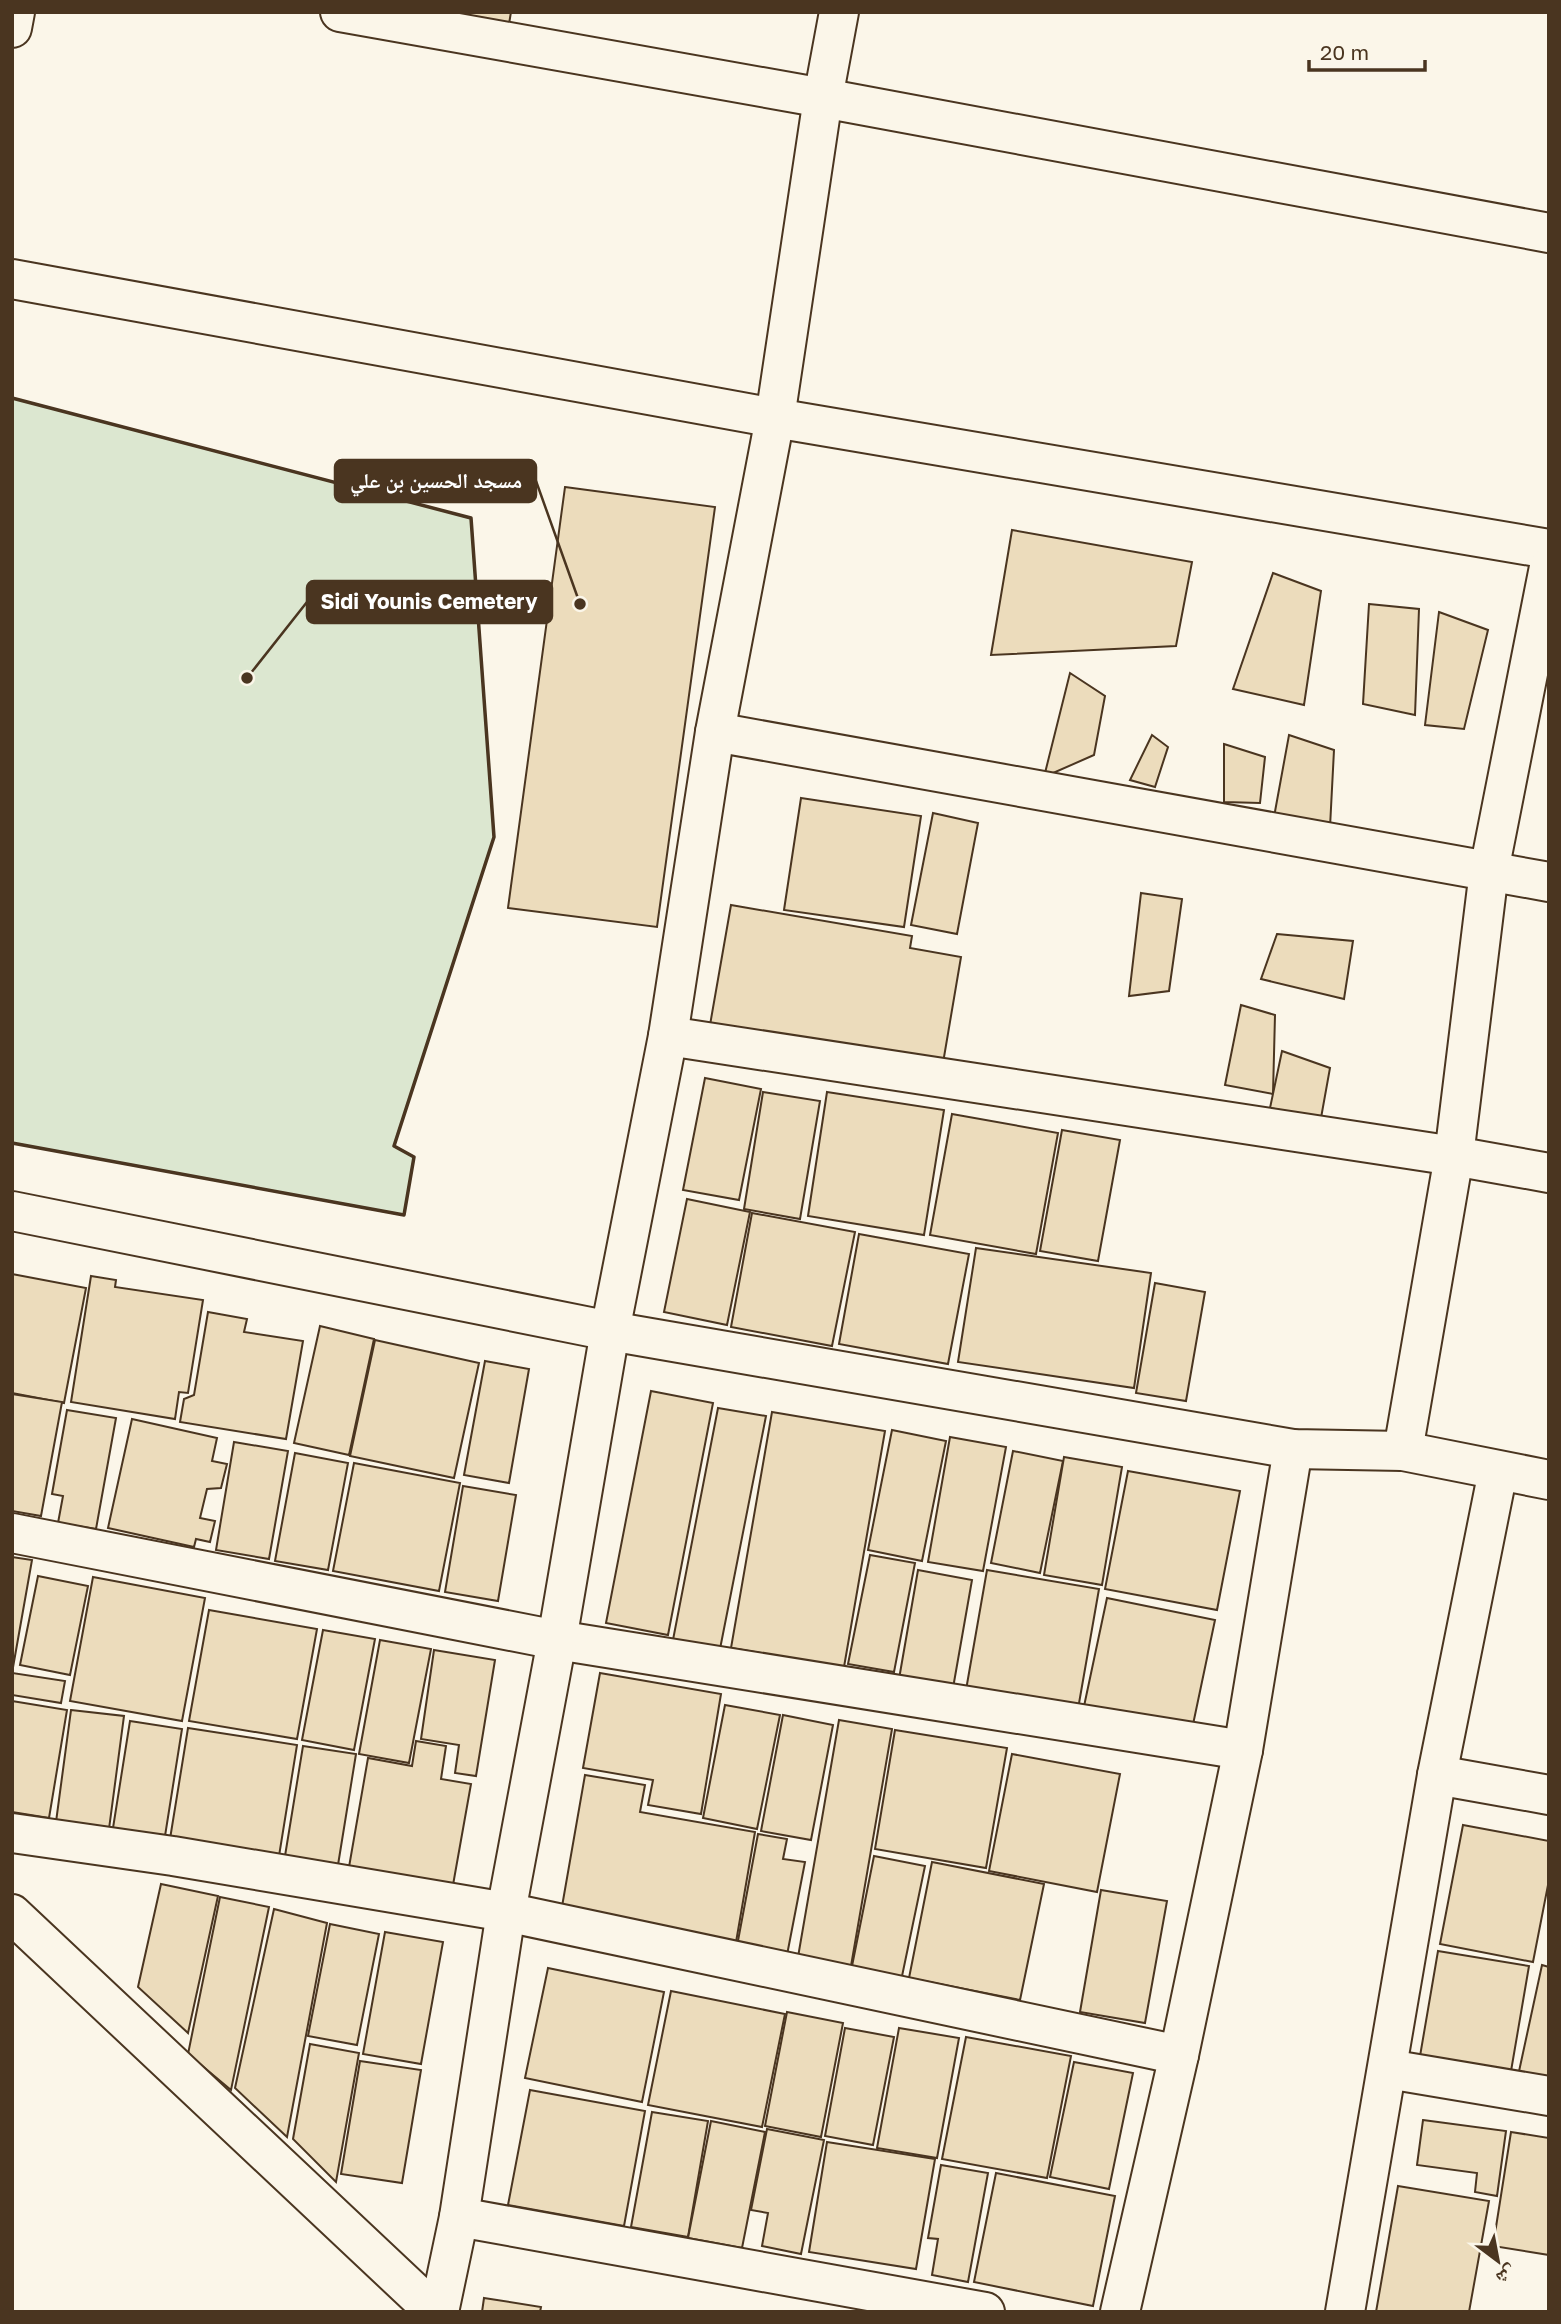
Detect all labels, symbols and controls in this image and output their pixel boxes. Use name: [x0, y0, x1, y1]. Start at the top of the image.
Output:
scale bar: [1309, 28, 1424, 72]
text: 20 m: [1320, 39, 1369, 65]
callout: مسجد الحسين بن علي: [335, 460, 536, 502]
text: مسجد الحسين بن علي: [350, 467, 522, 497]
callout: Sidi Younis Cemetery: [307, 581, 552, 623]
text: Sidi Younis Cemetery: [320, 588, 538, 614]
north arrow: [1463, 2226, 1533, 2296]
text: ش: [1492, 2260, 1522, 2291]

